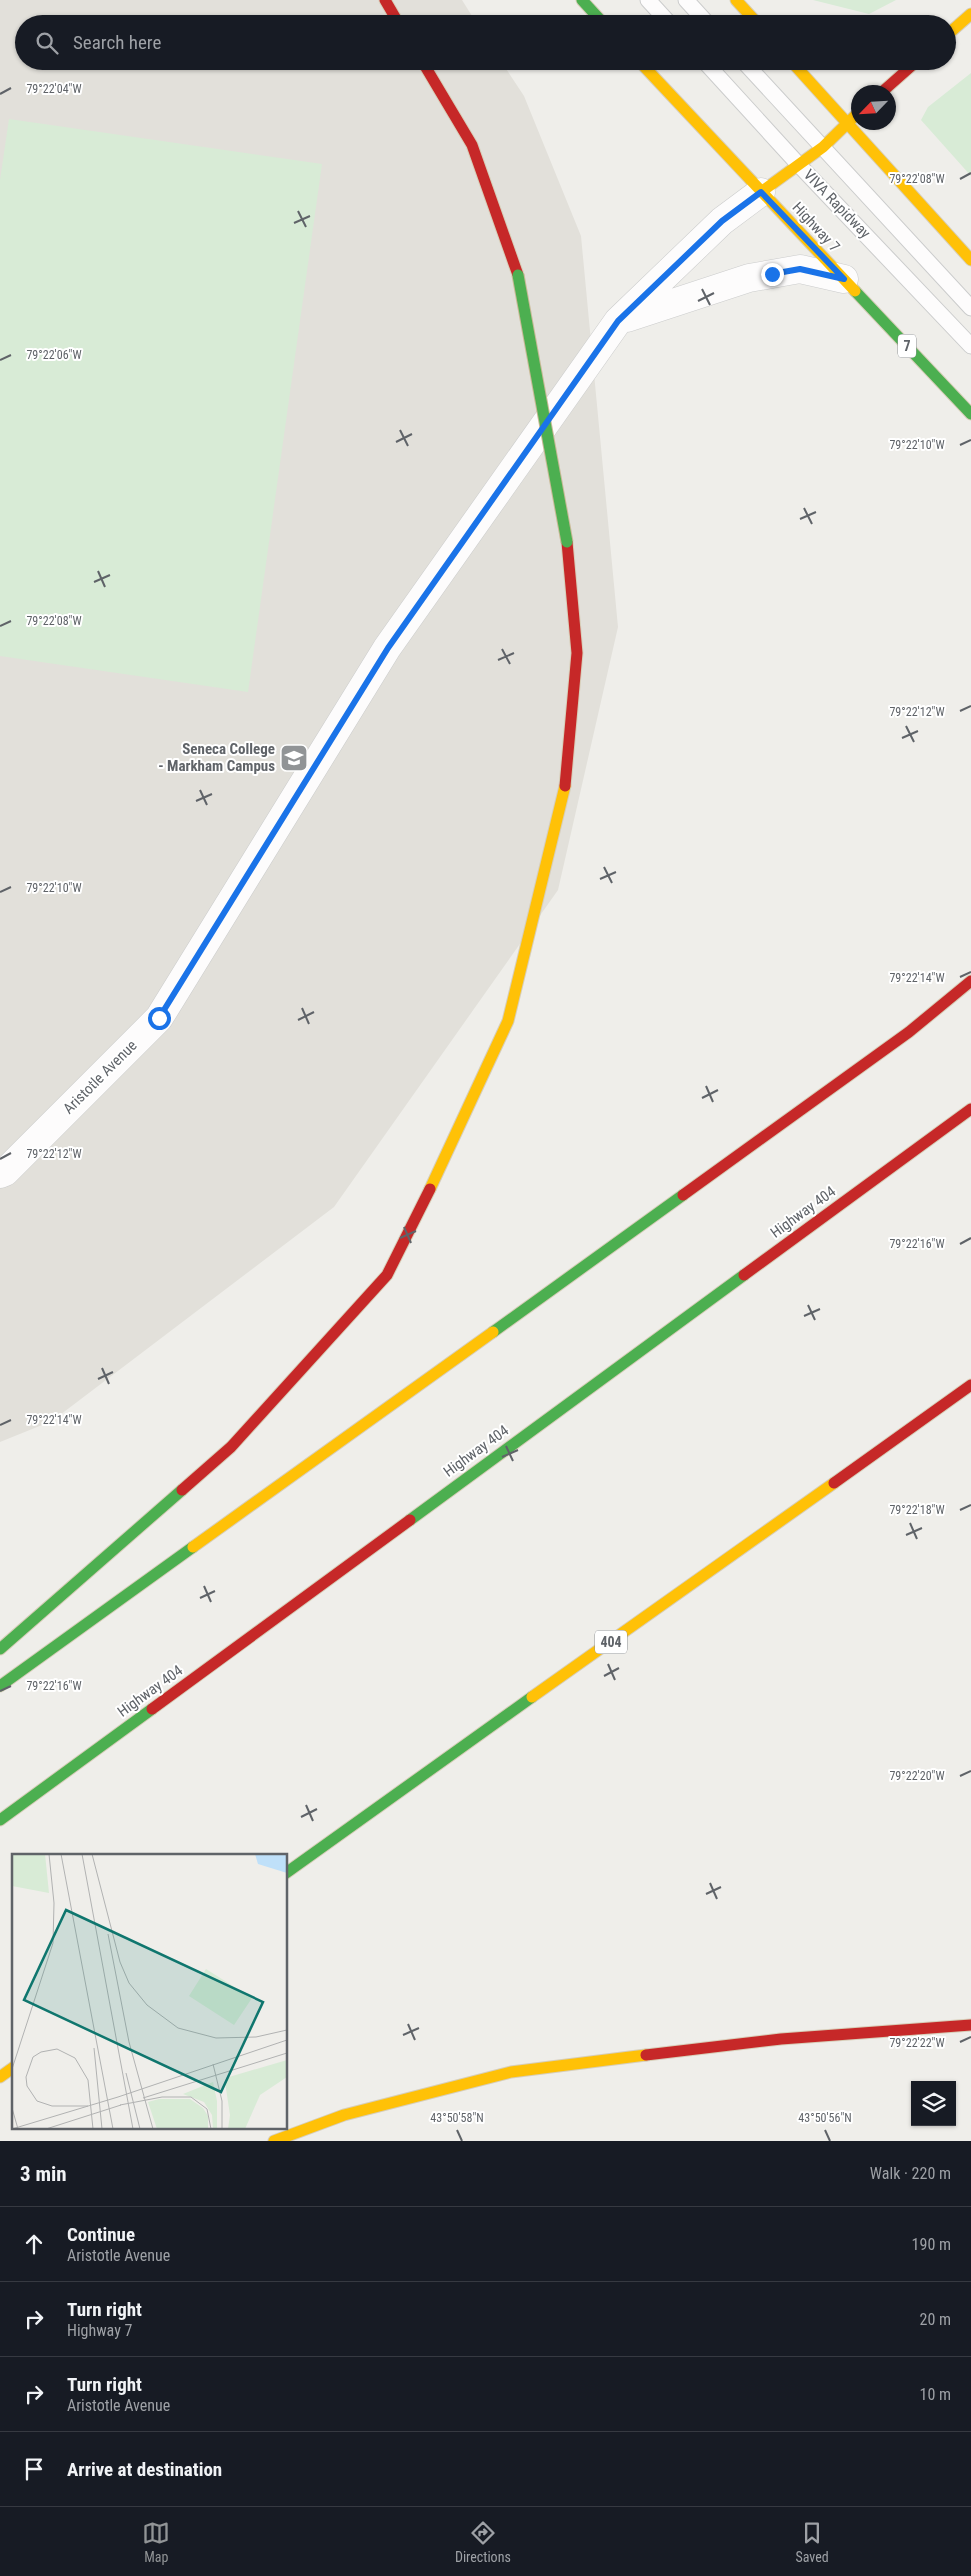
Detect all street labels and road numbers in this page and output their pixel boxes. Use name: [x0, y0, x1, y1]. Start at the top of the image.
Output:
street label: VIVA Rapidway: [800, 166, 874, 242]
street label: Highway 7: [789, 198, 843, 256]
road number: 7: [898, 334, 916, 358]
street label: Aristotle Avenue: [59, 1036, 141, 1118]
street label: Highway 404: [767, 1182, 839, 1242]
street label: Highway 404: [440, 1421, 512, 1481]
road number: 404: [595, 1630, 627, 1654]
street label: Highway 404: [114, 1661, 186, 1721]

